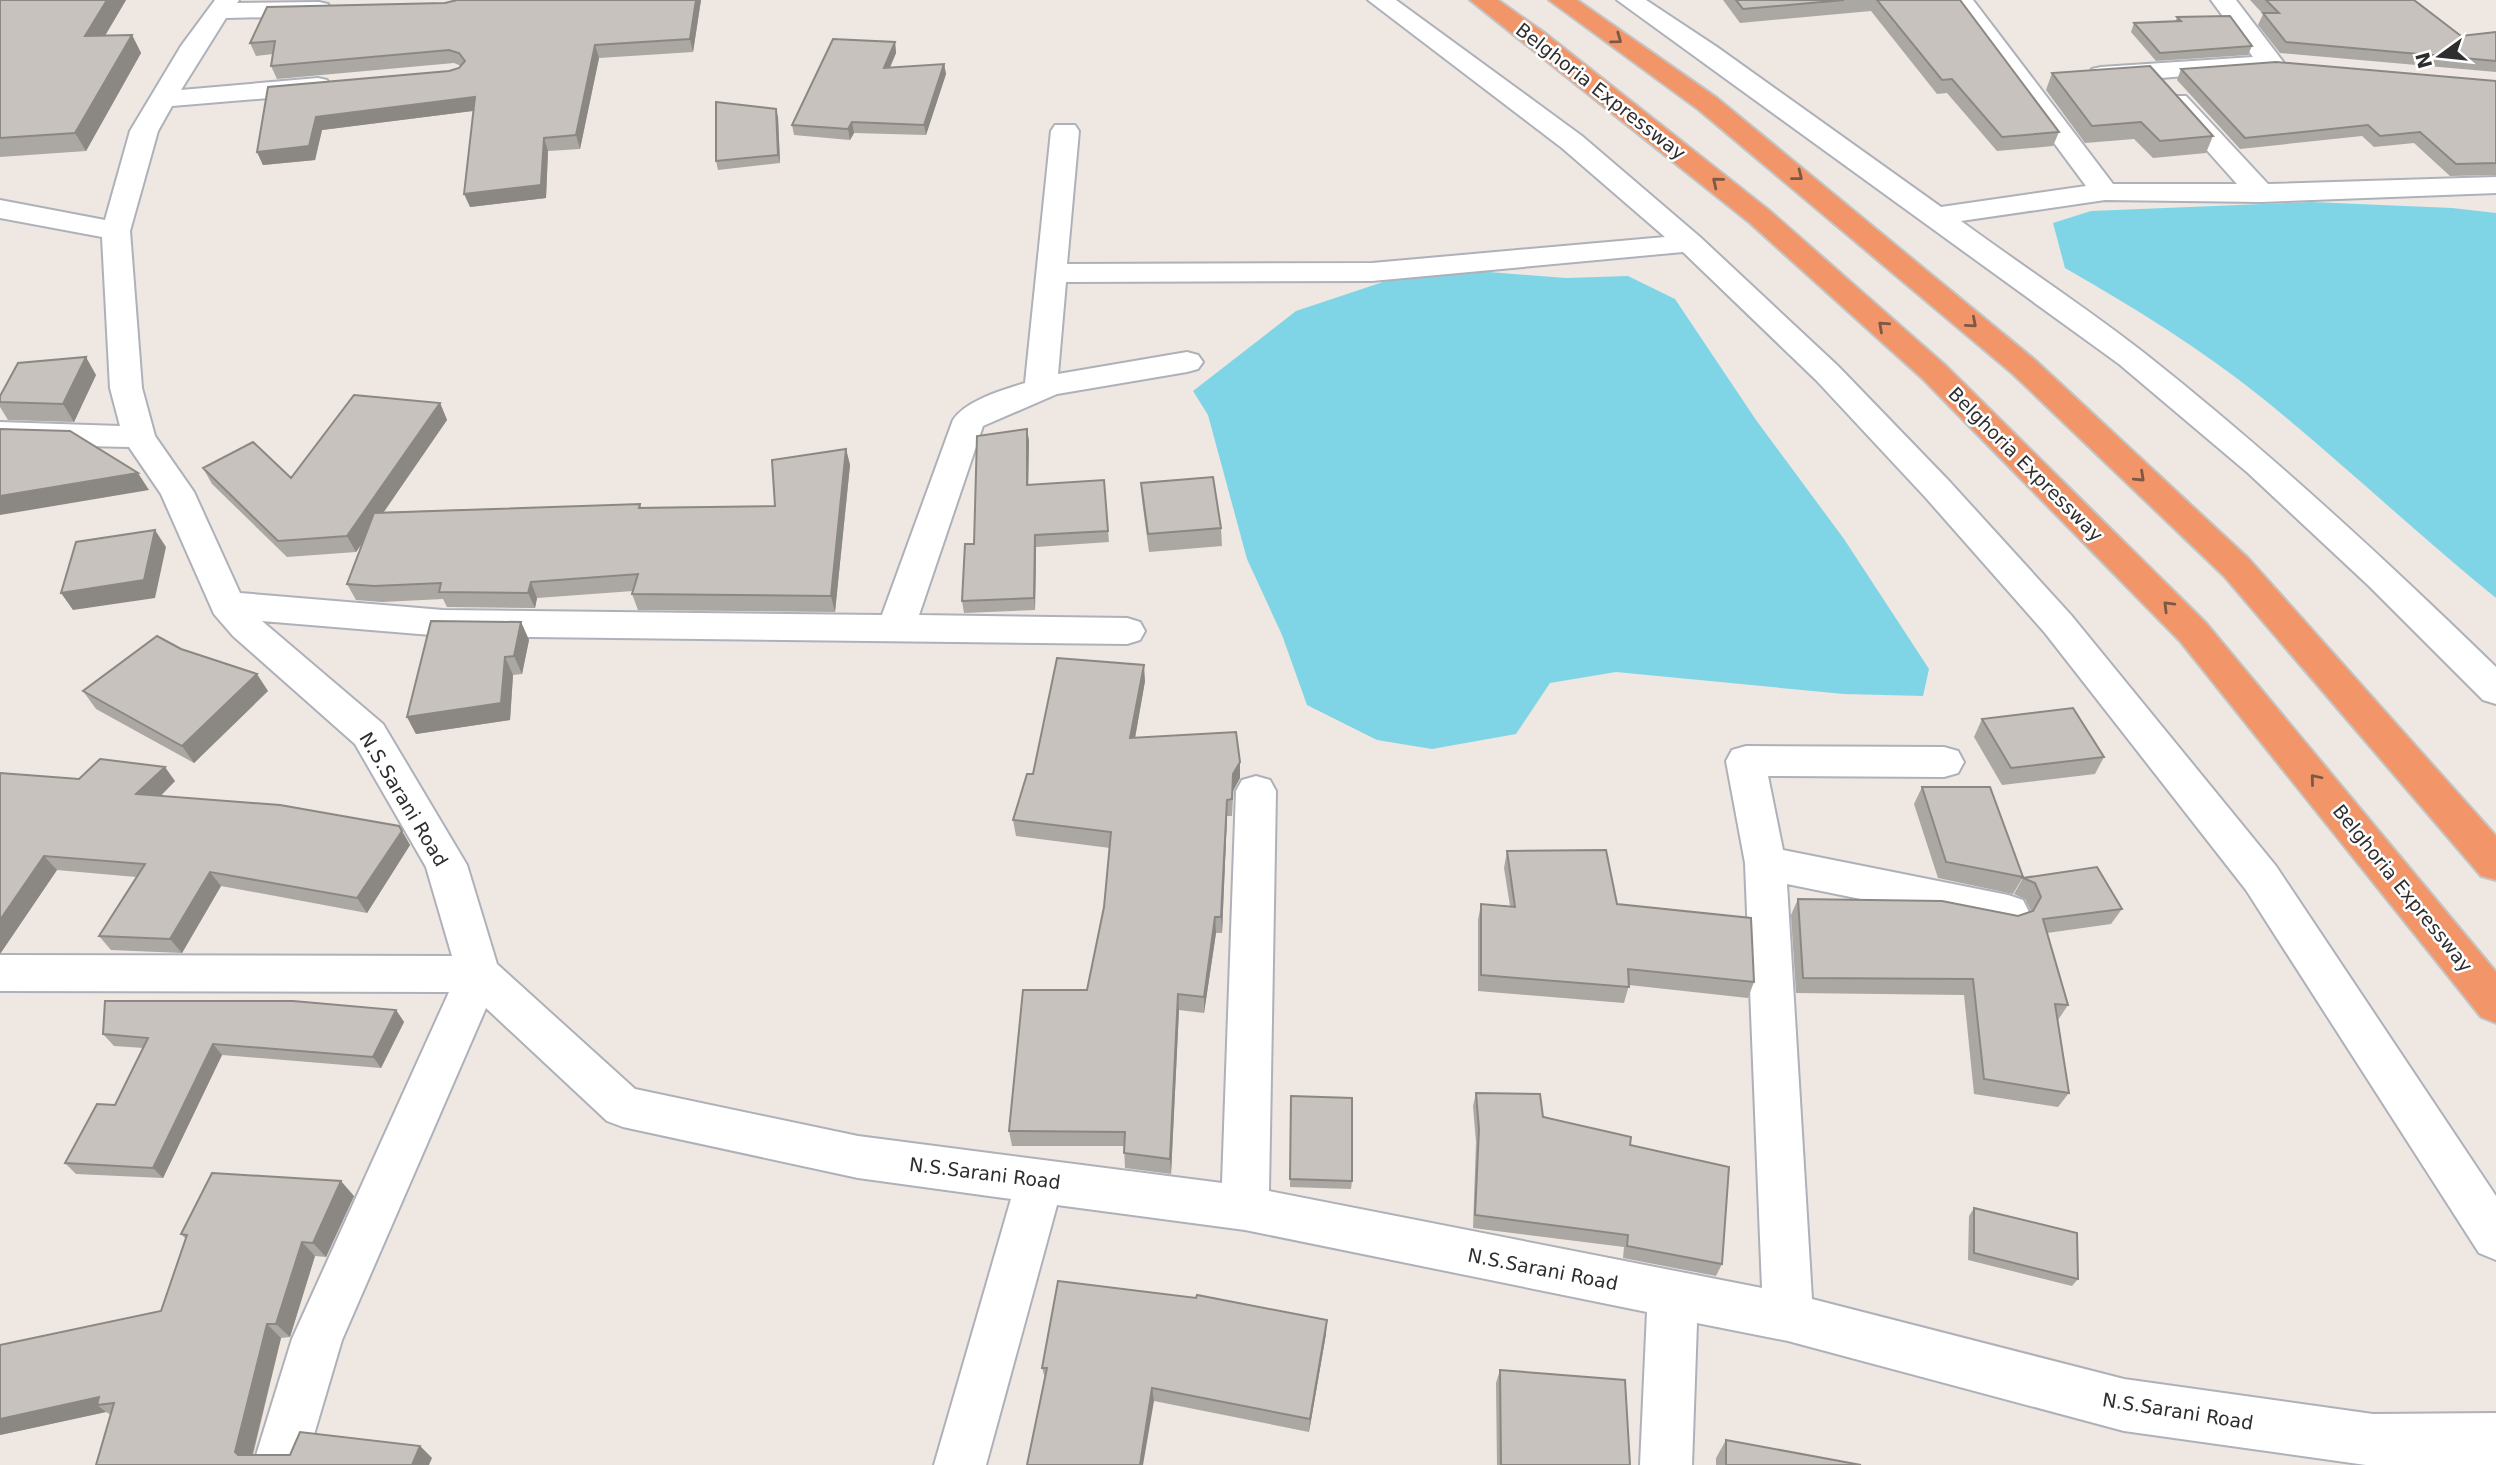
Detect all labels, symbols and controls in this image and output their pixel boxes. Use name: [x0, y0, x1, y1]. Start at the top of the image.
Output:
street label: Belghoria Expressway: [1512, 18, 1690, 164]
north arrow: [2405, 21, 2475, 91]
one-way arrow: [1609, 31, 1622, 43]
text: N: [2411, 50, 2436, 71]
one-way arrow: [1791, 168, 1803, 181]
one-way arrow: [1712, 178, 1725, 191]
one-way arrow: [1964, 315, 1977, 327]
one-way arrow: [1878, 322, 1891, 334]
street label: Belghoria Expressway: [1944, 382, 2108, 546]
one-way arrow: [2132, 468, 2145, 481]
one-way arrow: [2163, 601, 2176, 614]
street label: N.S.Sarani Road: [355, 728, 453, 870]
one-way arrow: [2311, 775, 2323, 788]
street label: Belghoria Expressway: [2329, 800, 2477, 976]
street label: N.S.Sarani Road: [908, 1153, 1062, 1193]
street label: N.S.Sarani Road: [1466, 1244, 1620, 1294]
street label: N.S.Sarani Road: [2101, 1388, 2255, 1434]

